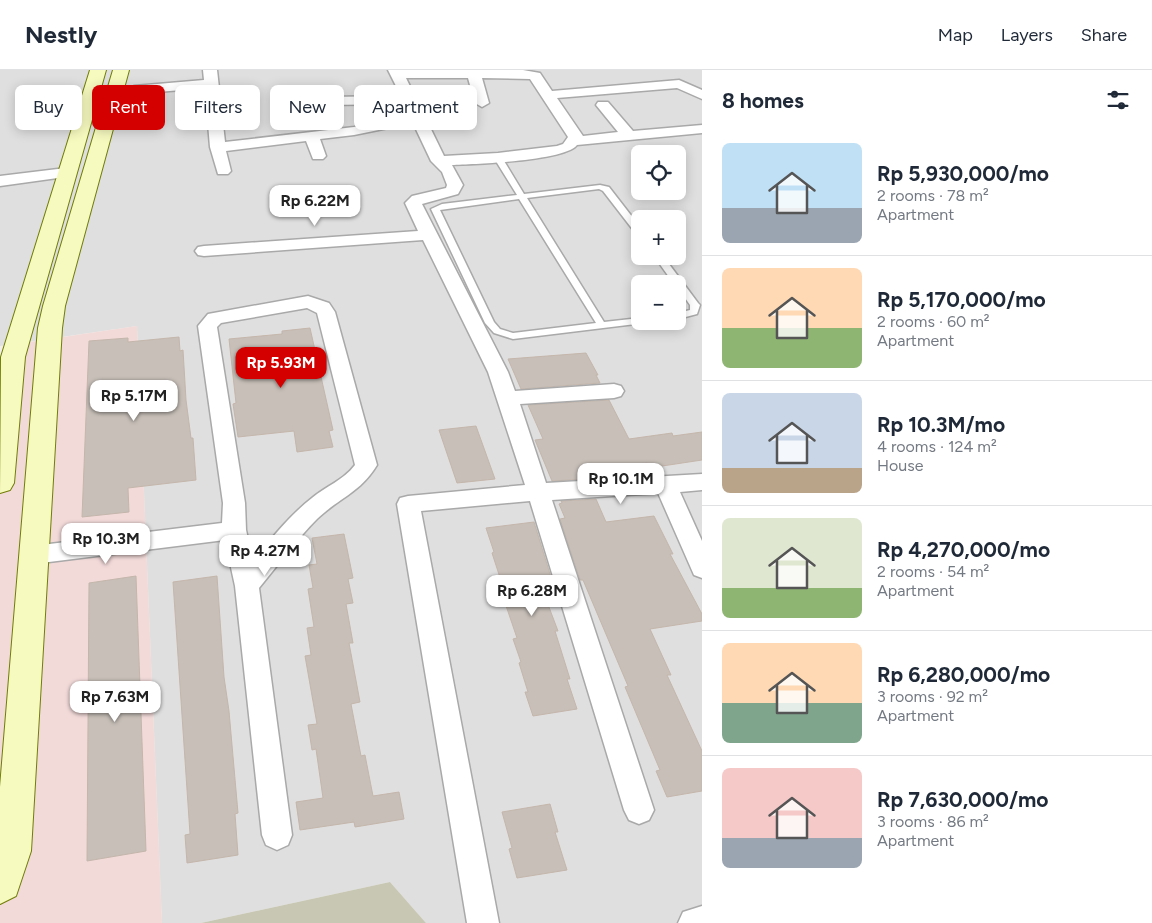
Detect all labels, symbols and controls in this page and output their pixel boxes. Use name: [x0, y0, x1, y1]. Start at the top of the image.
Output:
text: Nestly: [25, 20, 97, 49]
text: Map: [938, 24, 973, 46]
text: Layers: [1001, 24, 1053, 46]
text: Share: [1081, 24, 1127, 46]
chip: Buy: [15, 85, 82, 130]
chip: Rent: [92, 85, 165, 130]
chip: Filters: [175, 85, 260, 130]
chip: New: [270, 85, 344, 130]
chip: Apartment: [354, 85, 477, 130]
icon: filters: [1104, 86, 1132, 114]
text: 8 homes: [722, 88, 804, 113]
map controls: [631, 145, 686, 330]
button: locate: [631, 145, 686, 200]
text: Rp 5,930,000/mo: [877, 161, 1049, 186]
icon: home: [762, 163, 822, 223]
pin: Rp 6.22M: [263, 184, 367, 227]
text: 2 rooms · 78 m²: [877, 186, 989, 205]
text: Rp 6.22M: [280, 191, 350, 210]
text: Apartment: [877, 205, 954, 224]
button: +: [631, 210, 686, 265]
button: −: [631, 275, 686, 330]
text: Rp 5,170,000/mo: [877, 287, 1046, 312]
icon: home: [762, 288, 822, 348]
text: 2 rooms · 60 m²: [877, 312, 990, 331]
text: Apartment: [877, 331, 954, 350]
pin: Rp 5.93M: [229, 346, 333, 389]
text: Rp 5.93M: [247, 353, 315, 372]
pin: Rp 5.17M: [82, 380, 186, 422]
text: Rp 5.17M: [101, 386, 167, 405]
text: Rp 10.3M/mo: [877, 412, 1005, 437]
icon: home: [762, 413, 822, 473]
text: 4 rooms · 124 m²: [877, 437, 997, 456]
text: House: [877, 456, 923, 475]
pin: Rp 10.1M: [569, 462, 673, 505]
text: Rp 10.1M: [588, 469, 654, 488]
pin: Rp 10.3M: [54, 522, 158, 565]
text: Rp 10.3M: [72, 529, 140, 548]
pin: Rp 4.27M: [213, 534, 317, 577]
text: Rp 4,270,000/mo: [877, 537, 1050, 562]
icon: home: [762, 538, 822, 598]
text: Rp 4.27M: [230, 541, 300, 560]
text: 2 rooms · 54 m²: [877, 562, 989, 581]
pin: Rp 6.28M: [480, 574, 584, 617]
text: Rp 6.28M: [497, 581, 567, 600]
text: Apartment: [877, 581, 954, 600]
text: Rp 6,280,000/mo: [877, 662, 1050, 687]
icon: home: [762, 663, 822, 723]
pin: Rp 7.63M: [63, 680, 167, 723]
text: Rp 7.63M: [81, 687, 149, 706]
text: 3 rooms · 92 m²: [877, 687, 988, 706]
text: Apartment: [877, 706, 954, 725]
text: Rp 7,630,000/mo: [877, 787, 1049, 812]
icon: home: [762, 788, 822, 848]
text: 3 rooms · 86 m²: [877, 812, 989, 831]
text: Apartment: [877, 831, 954, 850]

